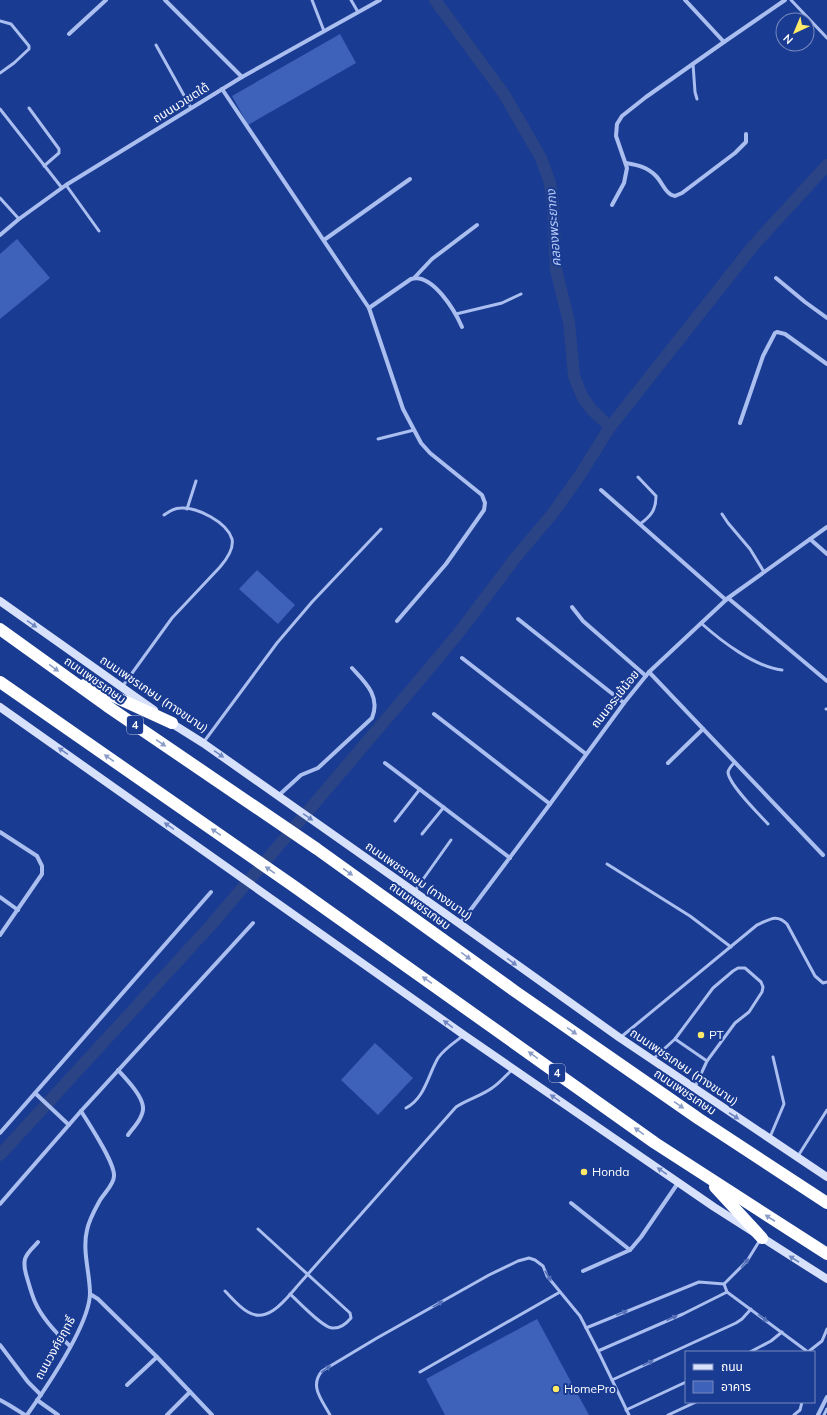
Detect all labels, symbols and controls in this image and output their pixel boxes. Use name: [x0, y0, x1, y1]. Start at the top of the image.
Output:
north arrow: [775, 12, 815, 52]
text: N: [780, 31, 796, 47]
street label: ถนนนวเขตใต้: [150, 79, 212, 126]
water label: คลองพระยากง: [542, 188, 564, 267]
one-way arrow: [27, 620, 37, 628]
street label: ถนนเพชรเกษม (ทางขนาน): [97, 652, 211, 735]
street label: ถนนเพชรเกษม: [62, 653, 129, 706]
one-way arrow: [49, 664, 60, 672]
street label: ถนนจระเข้น้อย: [587, 667, 642, 731]
road number: 4: [127, 716, 143, 734]
one-way arrow: [155, 739, 166, 747]
one-way arrow: [57, 747, 68, 755]
one-way arrow: [214, 750, 224, 758]
one-way arrow: [104, 754, 115, 762]
one-way arrow: [302, 813, 313, 821]
one-way arrow: [163, 822, 174, 830]
one-way arrow: [211, 828, 221, 836]
street label: ถนนเพชรเกษม (ทางขนาน): [363, 839, 475, 923]
one-way arrow: [265, 866, 275, 874]
one-way arrow: [343, 868, 354, 876]
street label: ถนนเพชรเกษม: [387, 879, 453, 933]
one-way arrow: [460, 952, 471, 960]
one-way arrow: [507, 958, 518, 966]
one-way arrow: [421, 976, 432, 984]
one-way arrow: [443, 1019, 454, 1028]
street label: ถนนเพชรเกษม (ทางขนาน): [627, 1025, 741, 1109]
one-way arrow: [567, 1027, 577, 1035]
place label: PT: [709, 1027, 725, 1042]
marker: PT: [696, 1030, 706, 1040]
one-way arrow: [527, 1051, 538, 1059]
road number: 4: [549, 1064, 565, 1082]
street label: ถนนเพชรเกษม: [651, 1066, 719, 1118]
one-way arrow: [550, 1094, 560, 1102]
one-way arrow: [673, 1101, 684, 1109]
one-way arrow: [728, 1112, 740, 1119]
one-way arrow: [633, 1127, 644, 1135]
place label: Honda: [592, 1164, 629, 1179]
marker: Honda: [579, 1167, 589, 1177]
one-way arrow: [657, 1167, 668, 1175]
one-way arrow: [765, 1214, 775, 1222]
one-way arrow: [788, 1255, 800, 1262]
one-way arrow: [740, 1257, 749, 1268]
one-way arrow: [544, 1271, 552, 1281]
one-way arrow: [432, 1300, 444, 1307]
one-way arrow: [616, 1310, 627, 1316]
street label: ถนนวงศ์ยฤทธิ์: [31, 1313, 78, 1382]
one-way arrow: [757, 1314, 768, 1322]
one-way arrow: [667, 1315, 678, 1321]
legend: [685, 1351, 815, 1403]
text: ถนน: [721, 1359, 743, 1374]
one-way arrow: [642, 1360, 654, 1366]
one-way arrow: [320, 1365, 331, 1373]
text: อาคาร: [721, 1379, 751, 1394]
place label: HomePro: [564, 1381, 616, 1396]
marker: HomePro: [551, 1384, 561, 1394]

